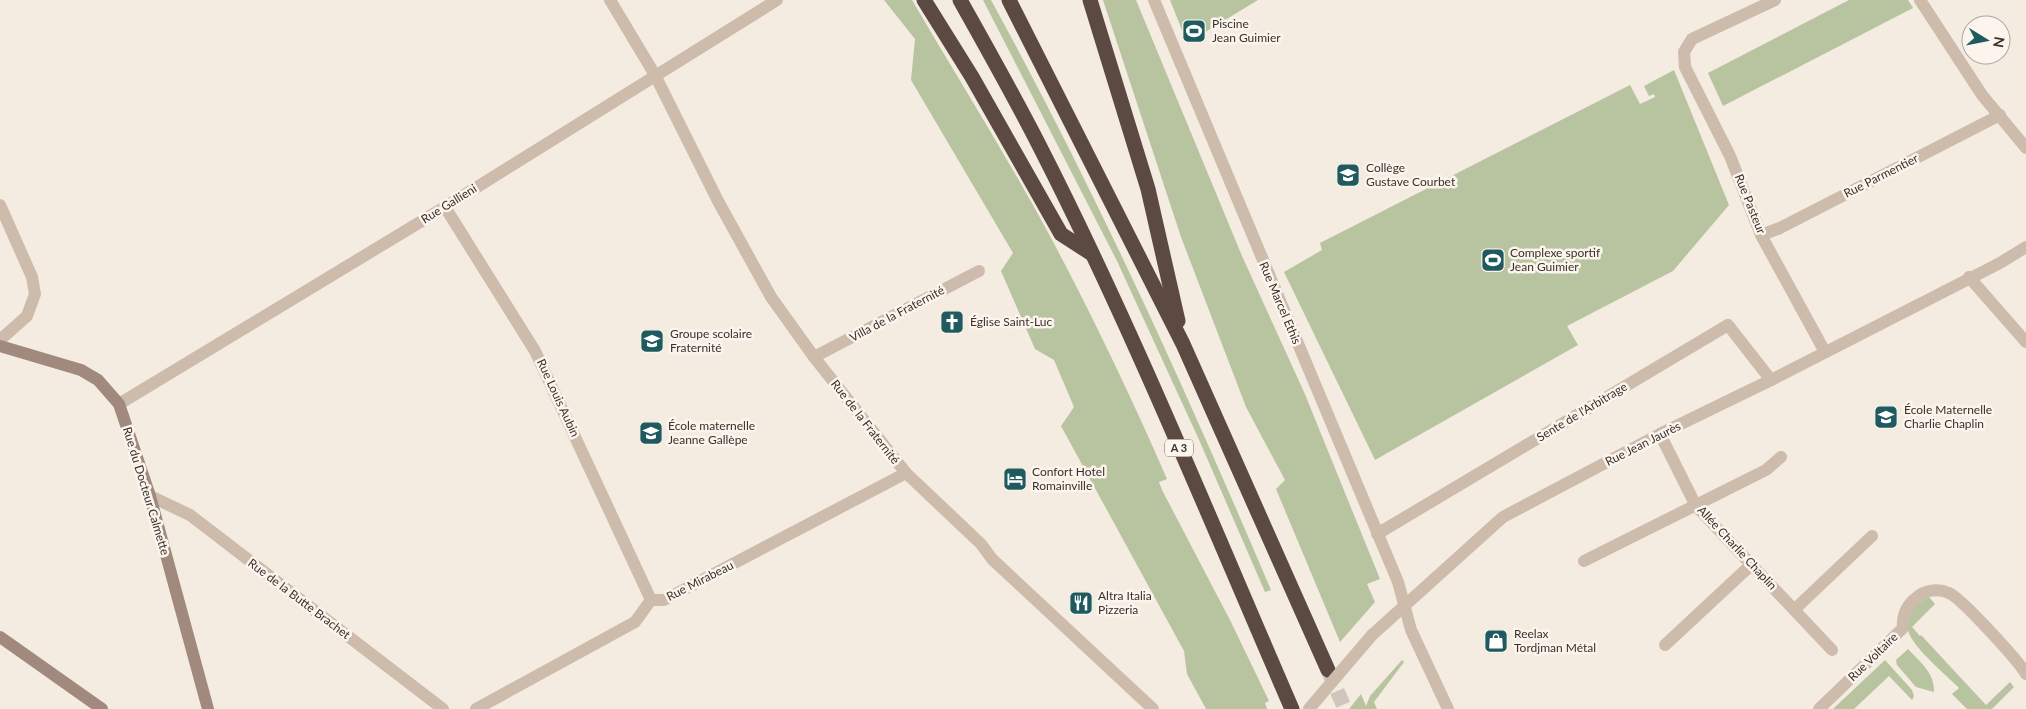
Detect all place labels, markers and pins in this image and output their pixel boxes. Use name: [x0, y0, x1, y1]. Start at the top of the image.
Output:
place label: Piscine Jean Guimier: [1212, 16, 1281, 45]
sports icon: Piscine Jean Guimier: [1181, 18, 1207, 44]
place label: Collège Gustave Courbet: [1366, 160, 1456, 189]
school or university icon: Collège Gustave Courbet: [1335, 162, 1361, 188]
place label: Complexe sportif Jean Guimier: [1510, 245, 1601, 274]
sports icon: Complexe sportif Jean Guimier: [1480, 247, 1506, 273]
church icon: Église Saint-Luc: [939, 309, 965, 335]
place label: Église Saint-Luc: [970, 314, 1052, 329]
place label: Groupe scolaire Fraternité: [670, 326, 752, 355]
school or university icon: Groupe scolaire Fraternité: [639, 328, 665, 354]
place label: École Maternelle Charlie Chaplin: [1904, 402, 1992, 431]
school or university icon: École Maternelle Charlie Chaplin: [1873, 404, 1899, 430]
place label: École maternelle Jeanne Gallèpe: [668, 418, 755, 447]
school or university icon: École maternelle Jeanne Gallèpe: [638, 420, 664, 446]
place label: Confort Hotel Romainville: [1032, 464, 1105, 493]
hotel icon: Confort Hotel Romainville: [1002, 466, 1028, 492]
place label: Altra Italia Pizzeria: [1098, 588, 1152, 617]
restaurant icon: Altra Italia Pizzeria: [1068, 590, 1094, 616]
place label: Reelax Tordjman Métal: [1514, 626, 1596, 655]
shop icon: Reelax Tordjman Métal: [1483, 628, 1509, 654]

